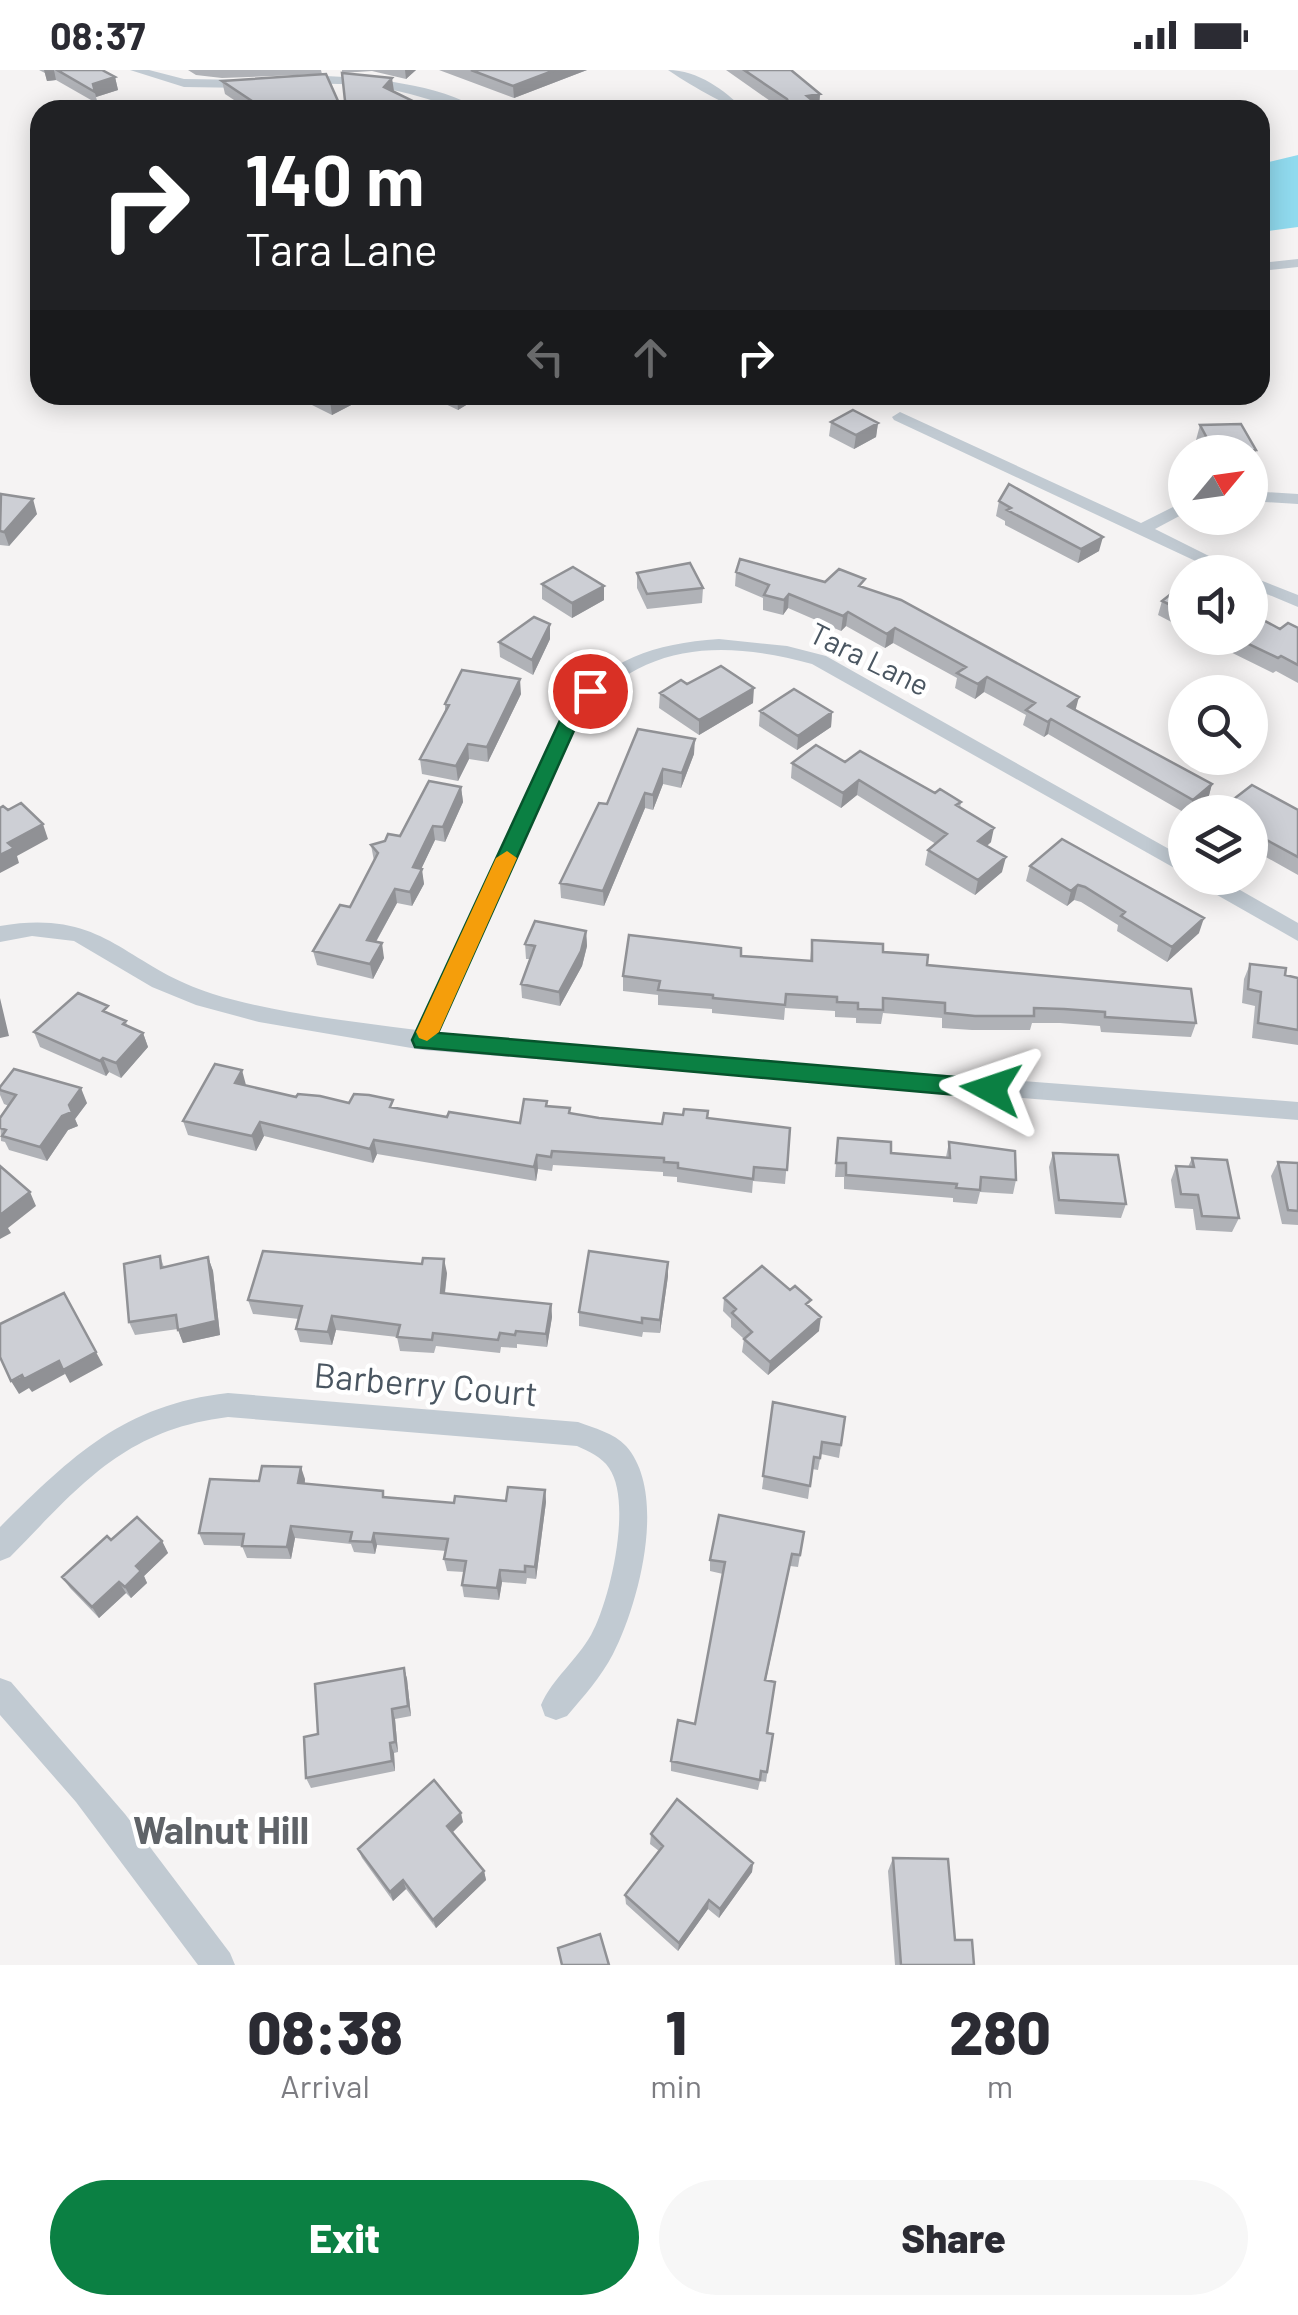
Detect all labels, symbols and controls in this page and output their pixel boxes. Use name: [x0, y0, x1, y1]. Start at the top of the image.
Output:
text: 08:37: [50, 12, 145, 58]
text: 140 m: [245, 136, 424, 220]
icon: right: [80, 140, 210, 270]
text: Tara Lane: [245, 221, 438, 275]
icon: left: [518, 330, 573, 385]
icon: ahead: [623, 330, 678, 385]
icon: right: [728, 330, 783, 385]
north arrow: [1168, 435, 1268, 535]
map controls: [1168, 435, 1268, 895]
button: sound: [1168, 555, 1268, 655]
street label: Tara Lane: [804, 614, 936, 702]
pin: [548, 649, 633, 734]
icon: arrive: [563, 664, 618, 719]
button: search: [1168, 675, 1268, 775]
button: layers: [1168, 795, 1268, 895]
position arrow: [939, 1037, 1043, 1141]
street label: Barberry Court: [312, 1352, 540, 1414]
district label: Walnut Hill: [133, 1806, 309, 1852]
text: 08:38: [247, 1995, 403, 2067]
text: 1: [665, 1995, 687, 2067]
text: 280: [949, 1995, 1051, 2067]
text: Arrival: [280, 2066, 370, 2104]
text: min: [650, 2066, 702, 2104]
text: m: [987, 2066, 1013, 2104]
button: Exit: [50, 2180, 639, 2295]
button: Share: [659, 2180, 1248, 2295]

